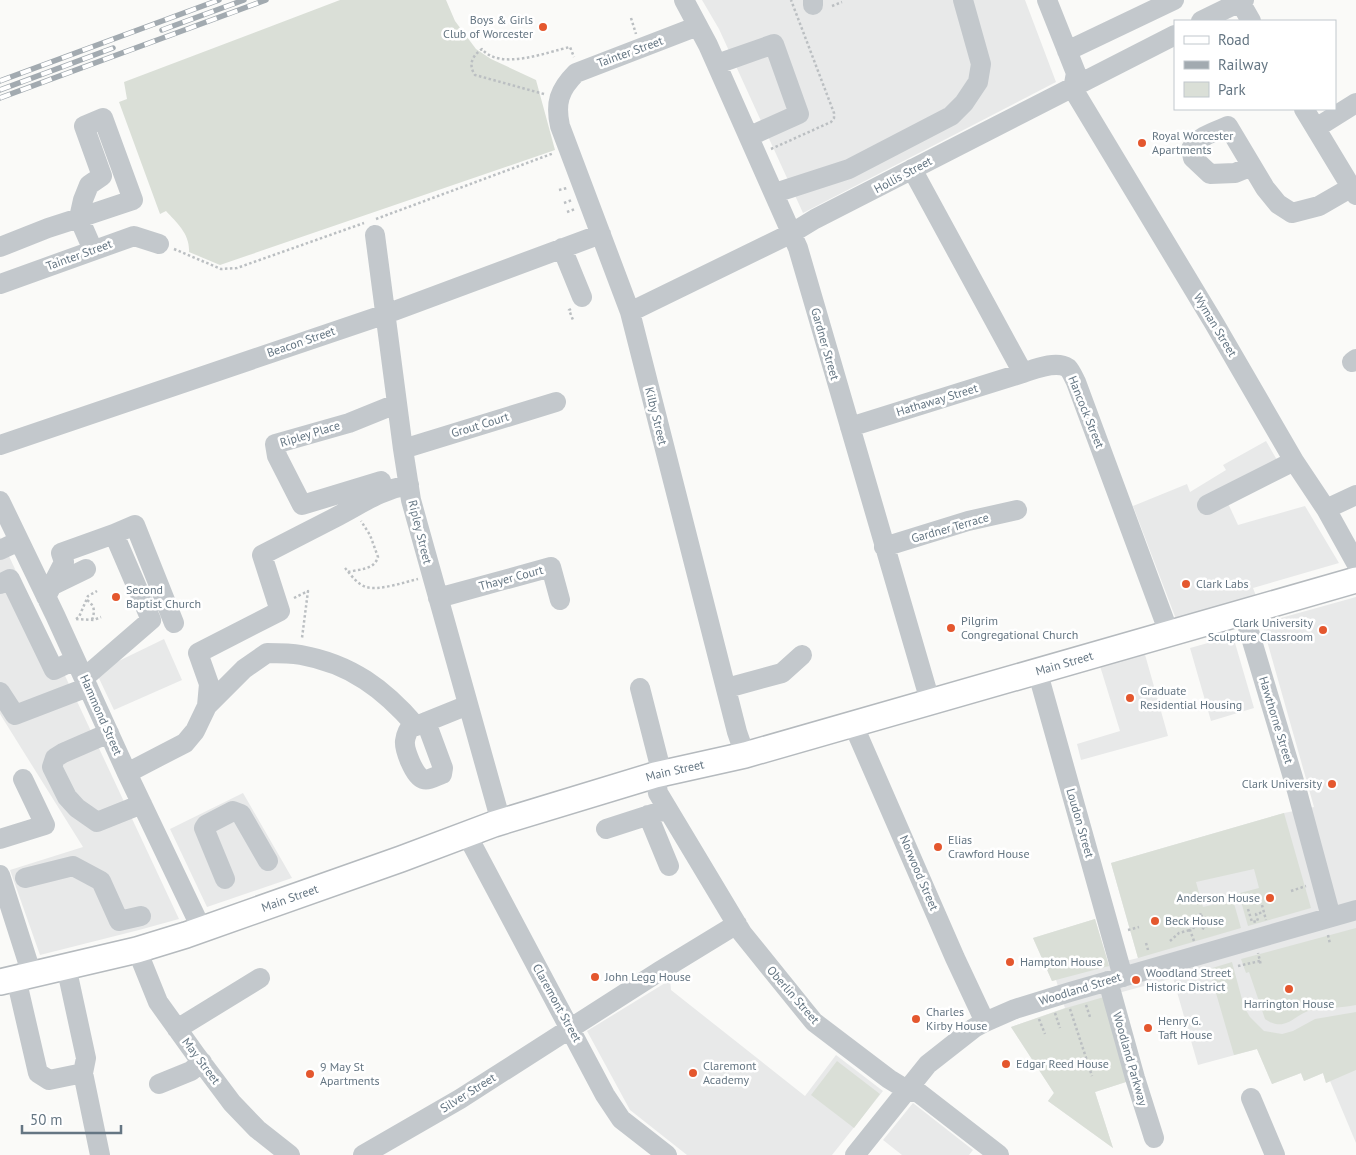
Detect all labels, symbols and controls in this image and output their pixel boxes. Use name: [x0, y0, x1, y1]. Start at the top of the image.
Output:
place label: Boys & Girls Club of Worcester: [443, 12, 533, 41]
legend: [1174, 20, 1336, 110]
marker: Boys & Girls Club of Worcester: [537, 21, 549, 33]
text: Road: [1218, 30, 1250, 49]
street label: Tainter Street: [595, 33, 665, 70]
text: Railway: [1218, 55, 1268, 74]
text: Park: [1218, 80, 1246, 99]
place label: Royal Worcester Apartments: [1152, 128, 1233, 157]
marker: Royal Worcester Apartments: [1136, 137, 1148, 149]
street label: Hollis Street: [871, 153, 934, 196]
street label: Tainter Street: [44, 236, 114, 273]
street label: Wyman Street: [1191, 290, 1240, 359]
street label: Gardner Street: [808, 306, 843, 382]
street label: Beacon Street: [265, 323, 337, 360]
street label: Hancock Street: [1065, 373, 1108, 450]
street label: Hathaway Street: [894, 380, 979, 419]
street label: Kilby Street: [642, 385, 671, 447]
street label: Grout Court: [449, 409, 510, 440]
street label: Ripley Place: [278, 417, 342, 450]
street label: Ripley Street: [405, 498, 436, 565]
street label: Gardner Terrace: [909, 509, 990, 546]
street label: Thayer Court: [477, 562, 545, 593]
place label: Clark Labs: [1196, 576, 1248, 591]
marker: Clark Labs: [1180, 578, 1192, 590]
place label: Second Baptist Church: [126, 582, 201, 611]
marker: Second Baptist Church: [110, 591, 122, 603]
place label: Pilgrim Congregational Church: [961, 613, 1078, 642]
place label: Clark University Sculpture Classroom: [1208, 615, 1313, 644]
marker: Pilgrim Congregational Church: [945, 622, 957, 634]
marker: Clark University Sculpture Classroom: [1317, 624, 1329, 636]
street label: Main Street: [1034, 648, 1095, 678]
street label: Hammond Street: [77, 672, 126, 758]
street label: Hawthorne Street: [1256, 674, 1297, 765]
place label: Graduate Residential Housing: [1140, 683, 1242, 712]
marker: Graduate Residential Housing: [1124, 692, 1136, 704]
street label: Main Street: [644, 756, 705, 784]
place label: Clark University: [1242, 776, 1322, 791]
marker: Clark University: [1326, 778, 1338, 790]
street label: Loudon Street: [1063, 786, 1098, 859]
place label: Elias Crawford House: [948, 832, 1029, 861]
street label: Norwood Street: [897, 833, 942, 913]
marker: Elias Crawford House: [932, 841, 944, 853]
street label: Main Street: [259, 881, 320, 915]
place label: Anderson House: [1176, 890, 1260, 905]
marker: Anderson House: [1264, 892, 1276, 904]
place label: Beck House: [1165, 913, 1224, 928]
marker: Beck House: [1149, 915, 1161, 927]
place label: Hampton House: [1020, 954, 1103, 969]
marker: Hampton House: [1004, 956, 1016, 968]
street label: Claremont Street: [530, 961, 585, 1045]
street label: Oberlin Street: [764, 963, 823, 1027]
place label: Woodland Street Historic District: [1146, 965, 1231, 994]
place label: John Legg House: [604, 969, 691, 984]
street label: Woodland Street: [1037, 969, 1123, 1008]
marker: John Legg House: [589, 971, 601, 983]
marker: Woodland Street Historic District: [1130, 974, 1142, 986]
marker: Harrington House: [1283, 983, 1295, 995]
place label: Harrington House: [1244, 996, 1334, 1011]
place label: Charles Kirby House: [926, 1004, 987, 1033]
street label: Woodland Parkway: [1110, 1010, 1151, 1108]
marker: Charles Kirby House: [910, 1013, 922, 1025]
place label: Henry G. Taft House: [1158, 1013, 1212, 1042]
marker: Henry G. Taft House: [1142, 1022, 1154, 1034]
street label: May Street: [179, 1034, 224, 1087]
place label: Edgar Reed House: [1016, 1056, 1109, 1071]
place label: Claremont Academy: [703, 1058, 756, 1087]
marker: Edgar Reed House: [1000, 1058, 1012, 1070]
place label: 9 May St Apartments: [320, 1059, 380, 1088]
marker: Claremont Academy: [687, 1067, 699, 1079]
marker: 9 May St Apartments: [304, 1068, 316, 1080]
street label: Silver Street: [437, 1070, 498, 1116]
scale bar: [22, 1102, 121, 1134]
text: 50 m: [30, 1110, 63, 1129]

